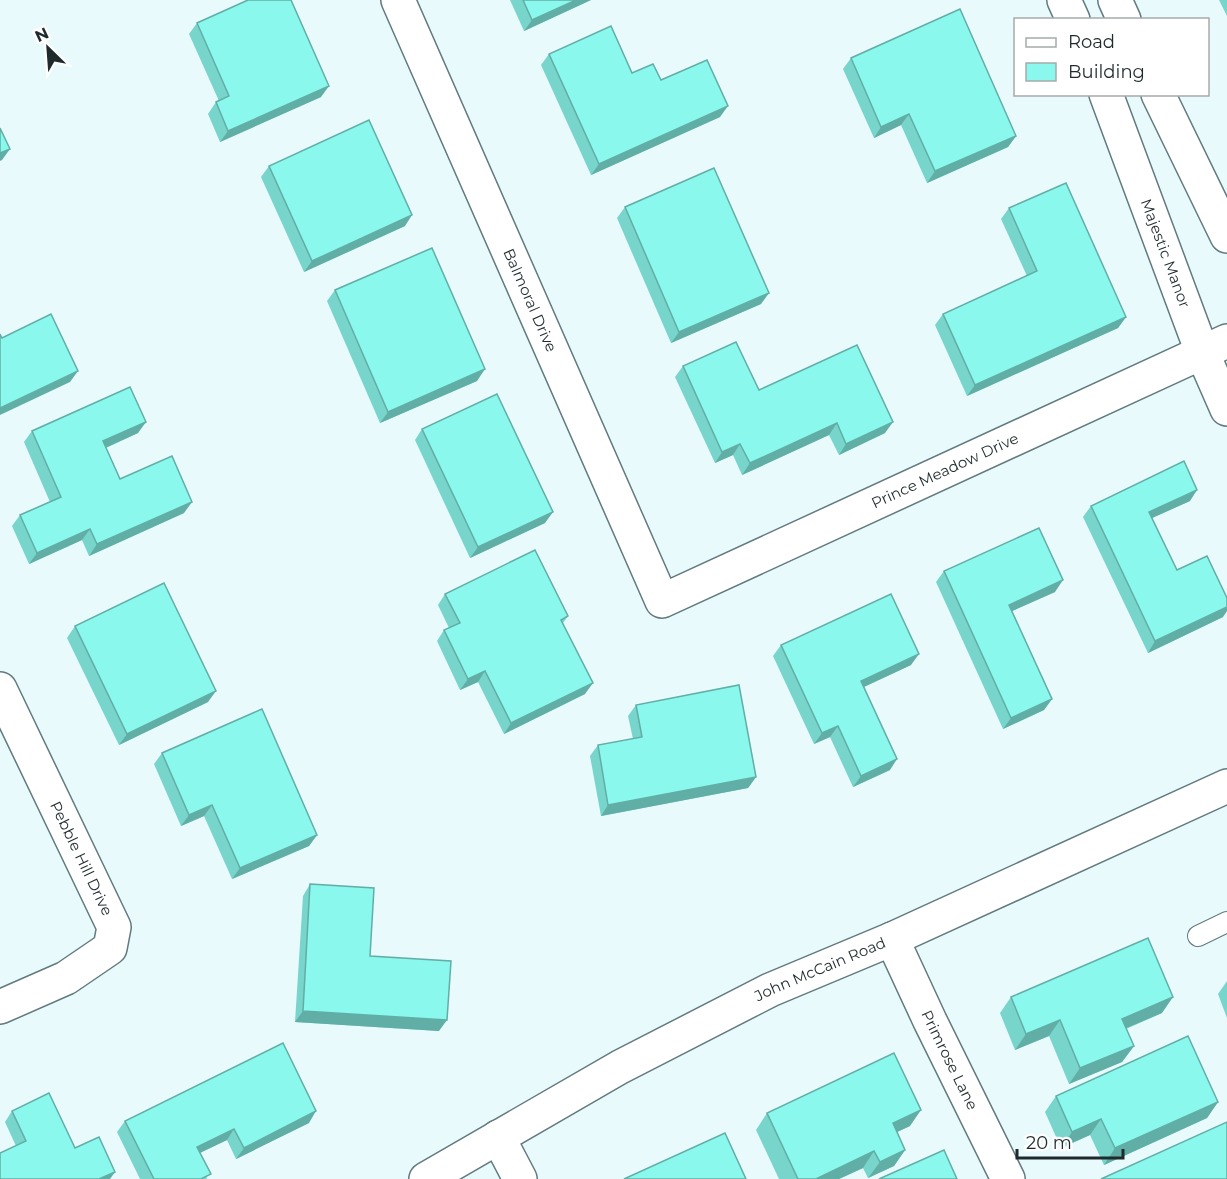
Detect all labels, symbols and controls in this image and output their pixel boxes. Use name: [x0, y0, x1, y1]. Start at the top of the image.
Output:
north arrow: [18, 18, 78, 78]
legend: [1014, 18, 1209, 96]
text: N: [32, 24, 52, 46]
text: Road: [1068, 31, 1115, 53]
text: Building: [1068, 61, 1145, 83]
street label: Majestic Manor: [1137, 196, 1195, 310]
street label: Balmoral Drive: [499, 245, 561, 355]
street label: Prince Meadow Drive: [868, 428, 1021, 512]
street label: Pebble Hill Drive: [46, 798, 117, 919]
street label: John McCain Road: [750, 933, 889, 1006]
street label: Primrose Lane: [917, 1007, 982, 1113]
scale bar: [1017, 1122, 1124, 1160]
text: 20 m: [1026, 1132, 1072, 1154]

